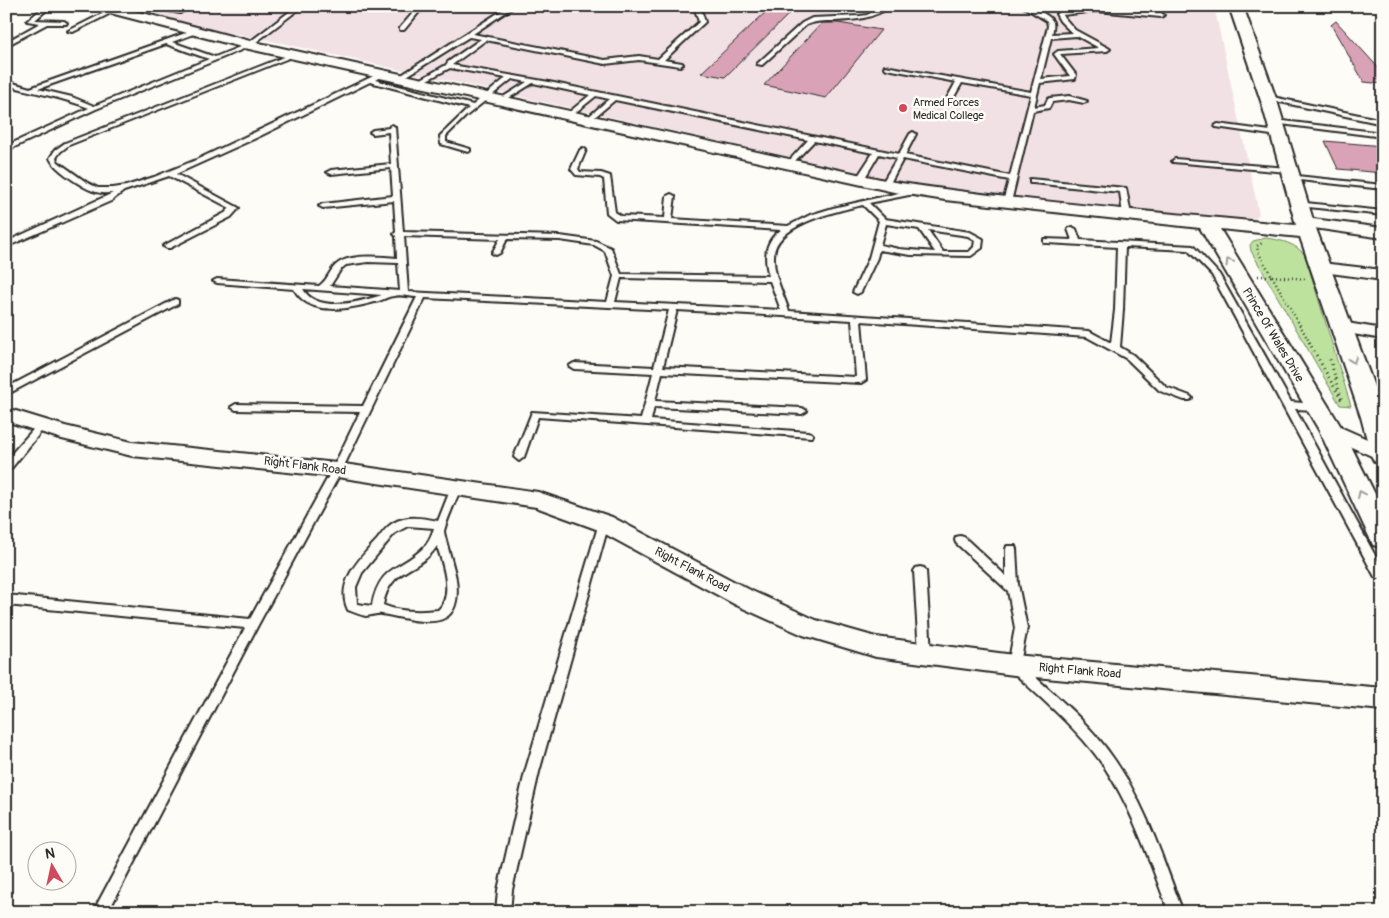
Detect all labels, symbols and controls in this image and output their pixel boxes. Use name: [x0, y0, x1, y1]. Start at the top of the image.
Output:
place label: Armed Forces Medical College: [913, 96, 984, 122]
marker: Armed Forces Medical College: [897, 102, 909, 114]
one-way arrow: [1226, 258, 1236, 267]
street label: Prince Of Wales Drive: [1239, 285, 1307, 385]
one-way arrow: [1347, 355, 1357, 364]
street label: Right Flank Road: [263, 454, 347, 479]
one-way arrow: [1357, 490, 1368, 499]
street label: Right Flank Road: [652, 544, 732, 596]
street label: Right Flank Road: [1038, 660, 1122, 682]
north arrow: [28, 840, 78, 890]
text: N: [44, 845, 56, 863]

